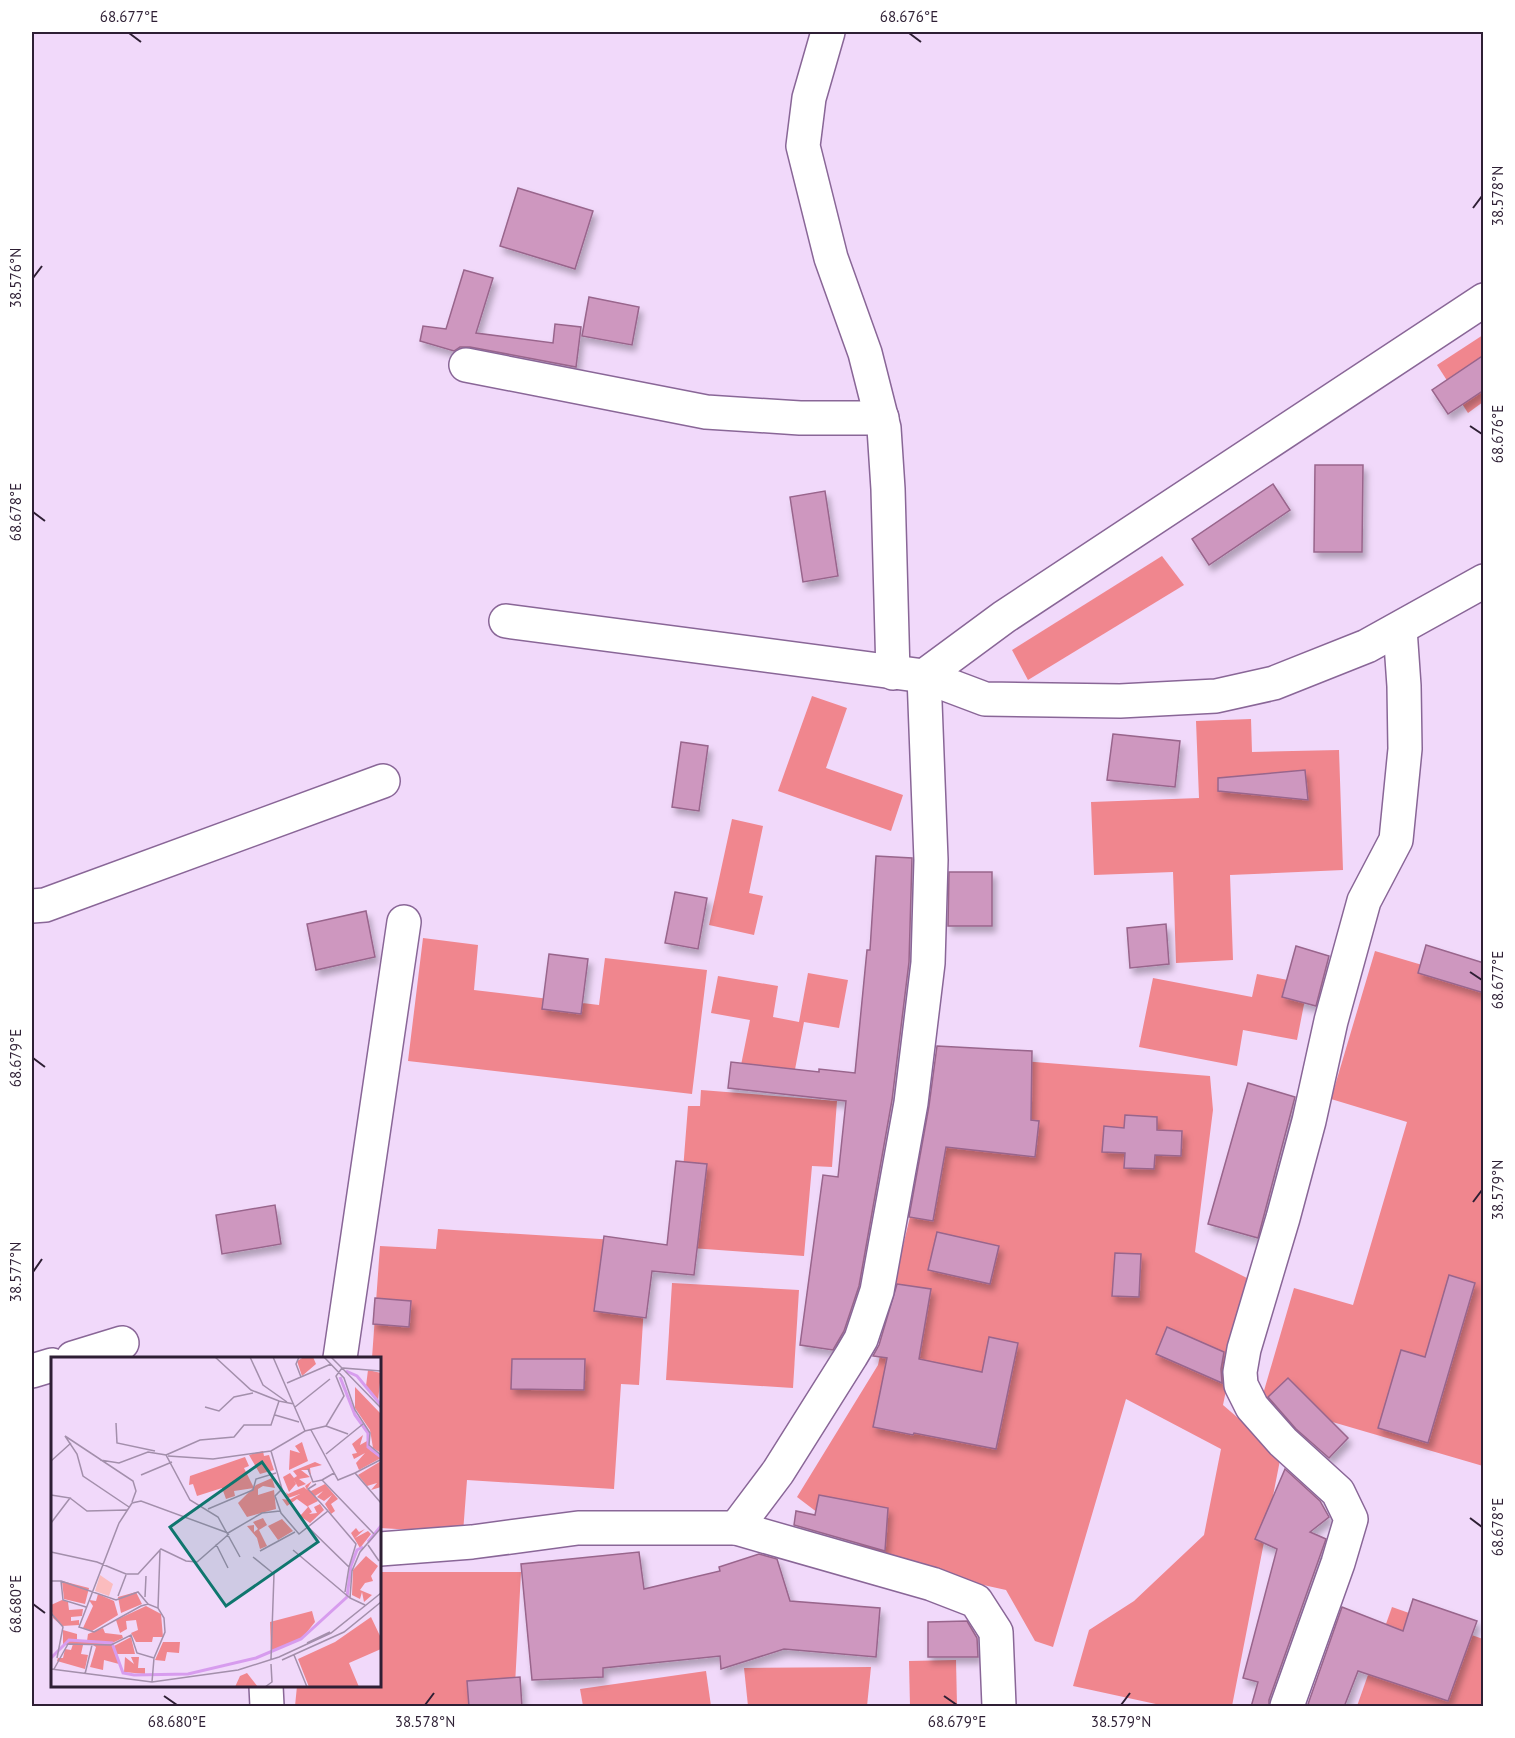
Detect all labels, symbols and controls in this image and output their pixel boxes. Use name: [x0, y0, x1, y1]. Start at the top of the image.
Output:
text: 68.677°E: [100, 7, 158, 26]
text: 68.676°E: [880, 7, 938, 26]
text: 38.578°N: [1488, 166, 1507, 226]
text: 38.576°N: [6, 248, 25, 308]
text: 68.676°E: [1488, 405, 1507, 463]
text: 68.678°E: [6, 483, 25, 541]
text: 68.677°E: [1488, 951, 1507, 1009]
text: 68.679°E: [6, 1029, 25, 1087]
text: 38.579°N: [1488, 1160, 1507, 1220]
text: 38.577°N: [6, 1242, 25, 1302]
inset map: [51, 1357, 381, 1687]
text: 68.678°E: [1488, 1498, 1507, 1556]
text: 68.680°E: [6, 1575, 25, 1633]
text: 68.680°E: [148, 1712, 206, 1731]
text: 38.578°N: [395, 1712, 455, 1731]
text: 68.679°E: [928, 1712, 986, 1731]
text: 38.579°N: [1091, 1712, 1151, 1731]

